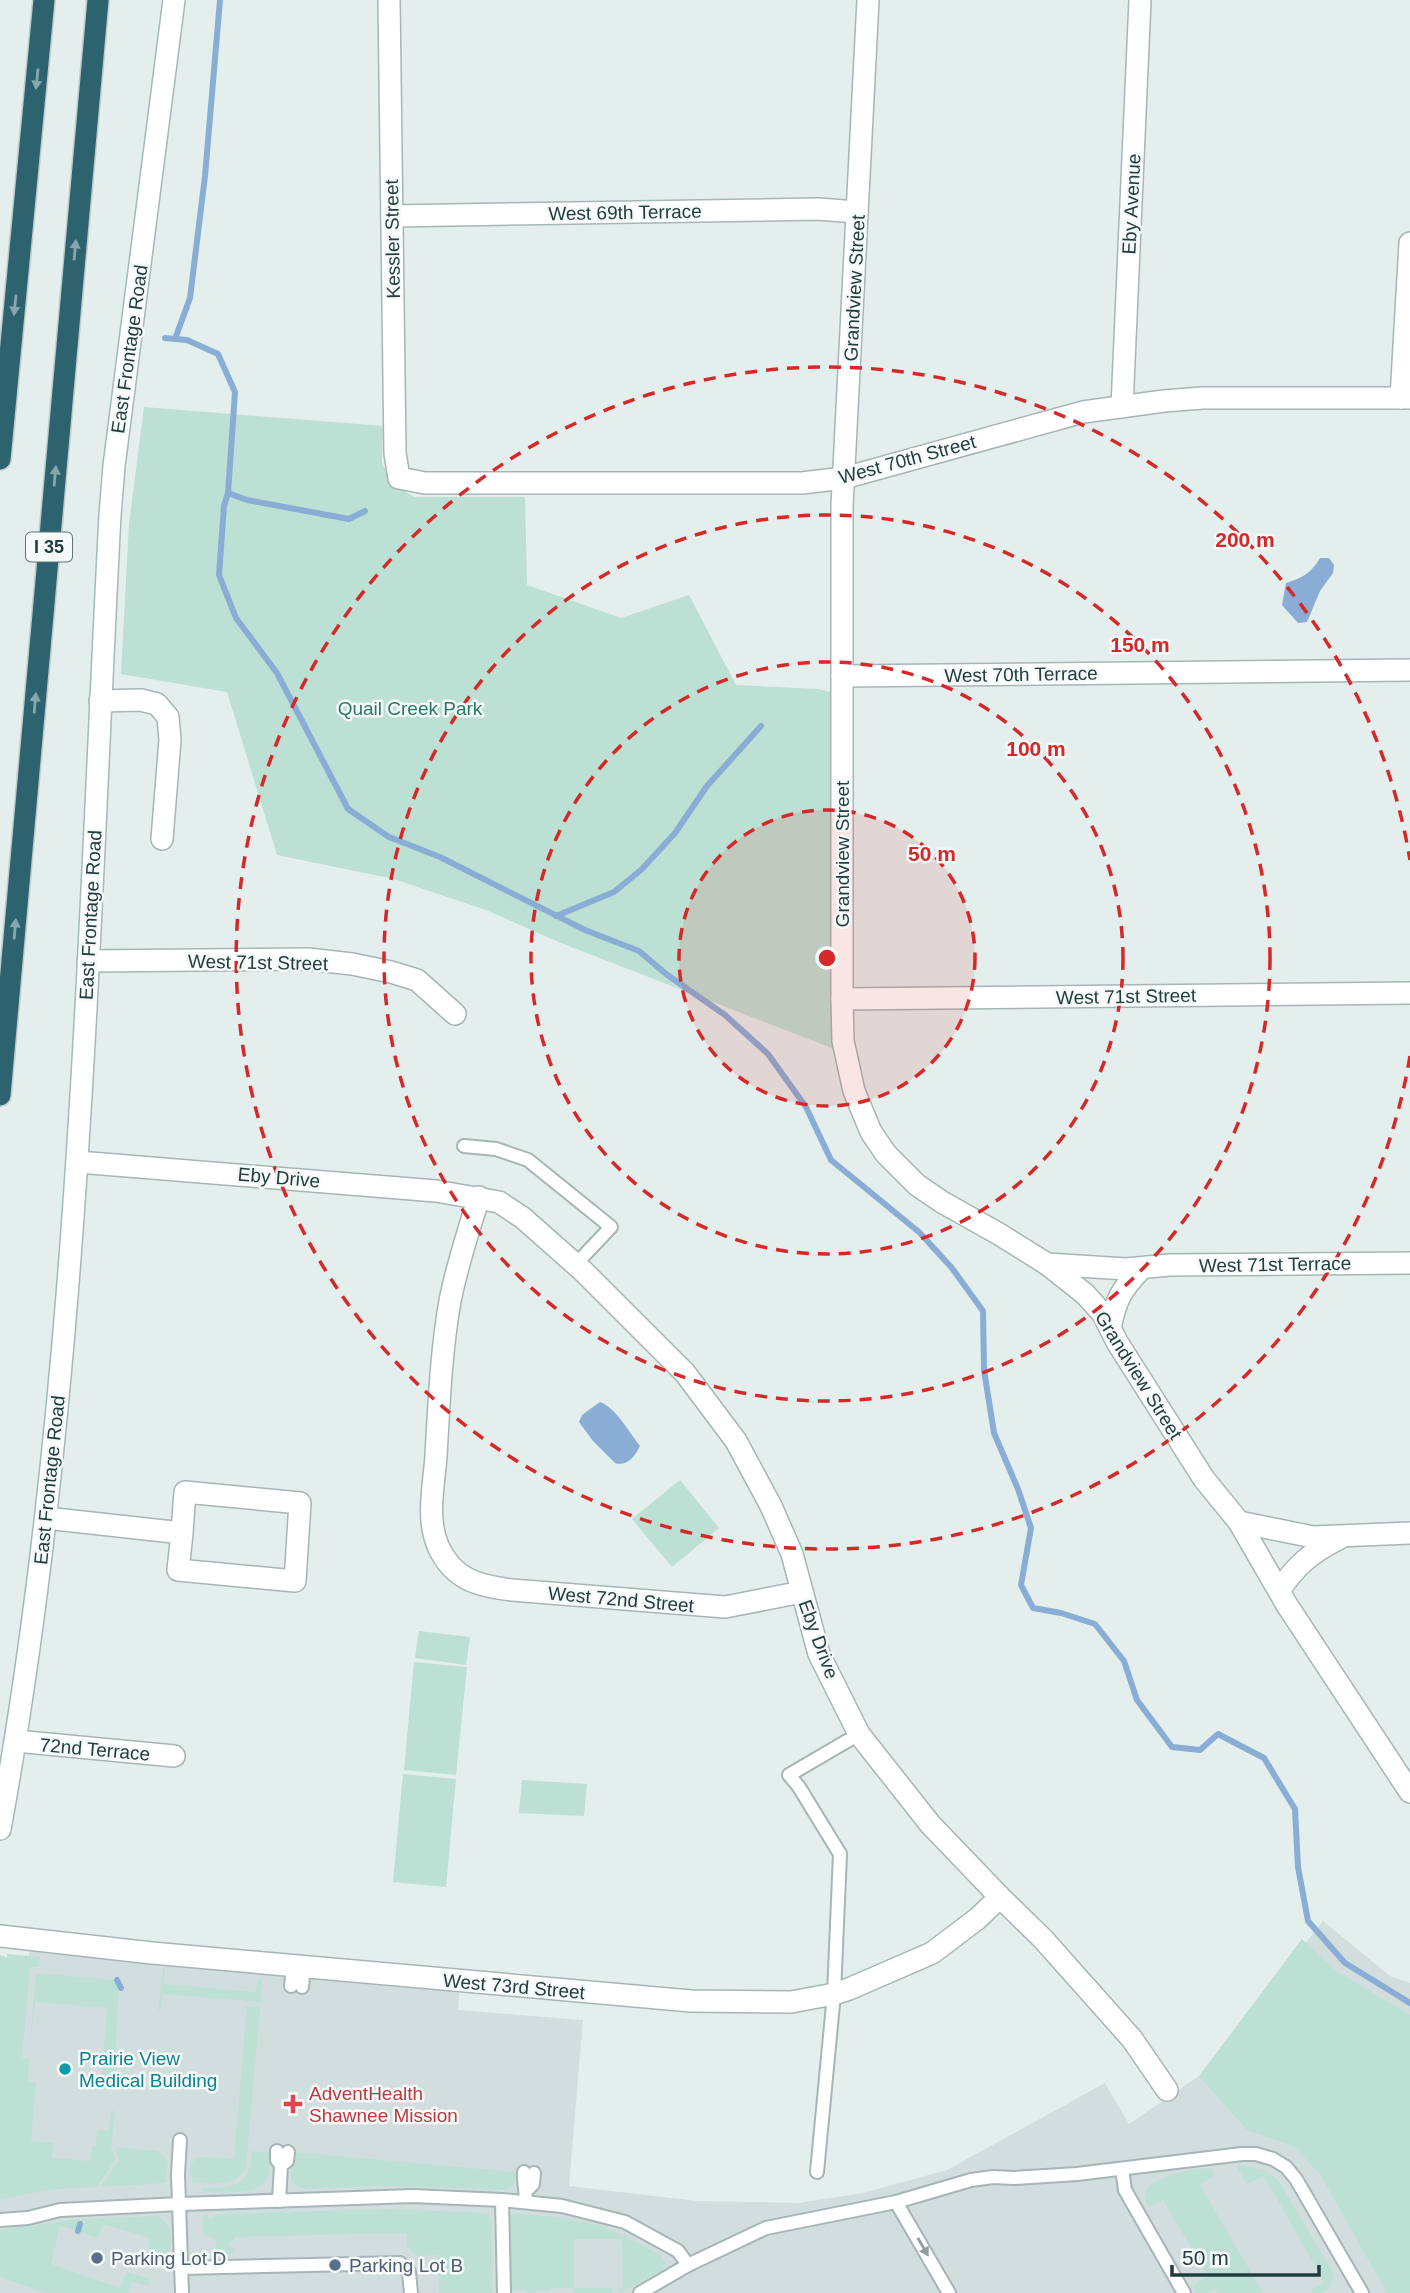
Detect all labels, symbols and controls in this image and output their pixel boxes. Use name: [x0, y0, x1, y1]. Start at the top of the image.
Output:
one-way arrow: [31, 68, 42, 90]
street label: Eby Avenue: [1118, 153, 1145, 255]
street label: Kessler Street: [381, 178, 404, 299]
street label: West 69th Terrace: [548, 201, 702, 224]
street label: Grandview Street: [840, 213, 869, 362]
one-way arrow: [70, 238, 81, 260]
street label: East Frontage Road: [107, 263, 152, 435]
one-way arrow: [9, 295, 20, 317]
street label: West 70th Street: [836, 431, 979, 488]
one-way arrow: [50, 465, 61, 487]
text: 200 m: [1215, 528, 1275, 551]
road number: I 35: [26, 532, 72, 562]
text: 150 m: [1110, 633, 1170, 656]
street label: West 70th Terrace: [944, 663, 1098, 686]
one-way arrow: [30, 692, 41, 714]
park label: Quail Creek Park: [338, 698, 483, 719]
text: 100 m: [1006, 737, 1066, 760]
street label: Grandview Street: [832, 780, 853, 927]
street label: East Frontage Road: [76, 830, 105, 1000]
text: 50 m: [908, 842, 956, 865]
one-way arrow: [10, 918, 21, 940]
centre of rings: [815, 946, 839, 970]
street label: West 71st Street: [188, 951, 329, 974]
street label: West 71st Street: [1056, 985, 1197, 1008]
street label: Eby Drive: [237, 1163, 321, 1192]
street label: West 71st Terrace: [1199, 1253, 1351, 1276]
street label: Grandview Street: [1091, 1307, 1187, 1444]
street label: East Frontage Road: [30, 1394, 69, 1566]
street label: West 72nd Street: [547, 1583, 696, 1616]
street label: Eby Drive: [795, 1597, 842, 1681]
street label: 72nd Terrace: [39, 1734, 151, 1765]
street label: West 73rd Street: [442, 1970, 586, 2003]
place label: Prairie View Medical Building: [79, 2048, 217, 2091]
marker: Prairie View Medical Building: [57, 2061, 73, 2077]
place label: AdventHealth Shawnee Mission: [309, 2083, 458, 2126]
marker: AdventHealth Shawnee Mission: [283, 2094, 303, 2114]
scale bar: [1172, 2234, 1319, 2278]
one-way arrow: [916, 2238, 929, 2257]
text: 50 m: [1182, 2246, 1229, 2269]
place label: Parking Lot D: [111, 2248, 226, 2269]
marker: Parking Lot D: [89, 2250, 105, 2266]
place label: Parking Lot B: [349, 2255, 463, 2276]
marker: Parking Lot B: [327, 2257, 343, 2273]

